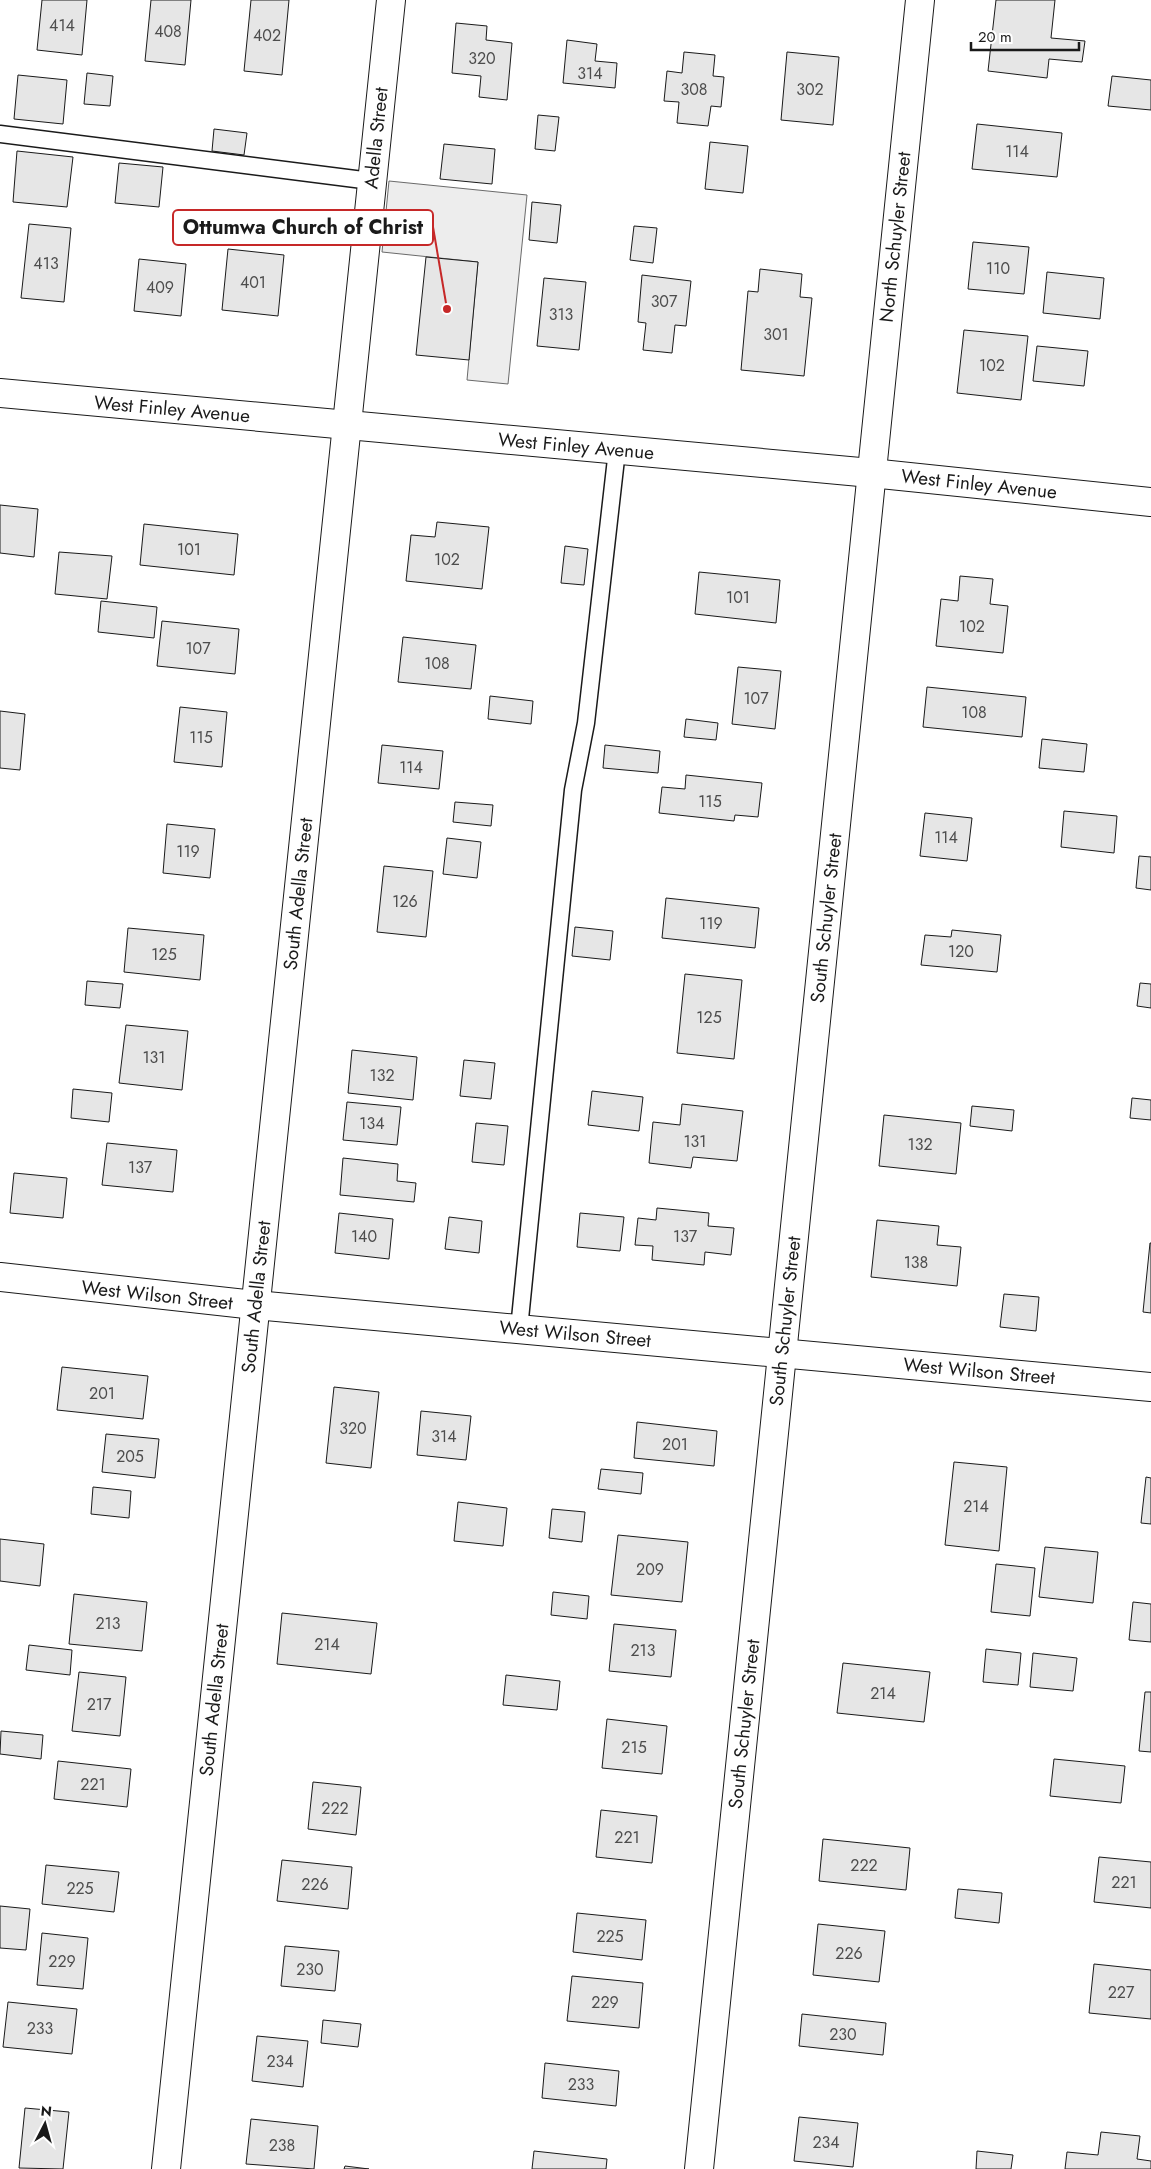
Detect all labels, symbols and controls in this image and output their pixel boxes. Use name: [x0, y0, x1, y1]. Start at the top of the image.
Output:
house number: 414: [49, 14, 75, 37]
house number: 408: [154, 20, 182, 43]
scale bar: [971, 20, 1078, 52]
house number: 402: [253, 24, 281, 47]
text: 20 m: [978, 26, 1012, 48]
house number: 320: [468, 47, 496, 70]
house number: 314: [577, 62, 603, 85]
house number: 308: [680, 78, 708, 101]
house number: 302: [796, 78, 824, 101]
street label: Adella Street: [357, 85, 395, 190]
house number: 114: [1005, 140, 1029, 163]
street label: North Schuyler Street: [873, 150, 917, 324]
callout: Ottumwa Church of Christ: [173, 210, 433, 245]
text: Ottumwa Church of Christ: [183, 213, 424, 242]
house number: 413: [33, 252, 59, 275]
house number: 110: [986, 257, 1010, 280]
house number: 401: [240, 271, 266, 294]
house number: 409: [146, 276, 174, 299]
house number: 307: [651, 290, 678, 313]
house number: 313: [549, 303, 574, 326]
house number: 301: [763, 323, 789, 346]
house number: 102: [979, 354, 1005, 377]
street label: West Finley Avenue: [93, 389, 251, 429]
street label: West Finley Avenue: [497, 426, 655, 466]
street label: West Finley Avenue: [900, 462, 1058, 506]
house number: 101: [177, 538, 201, 561]
house number: 102: [434, 548, 460, 571]
house number: 101: [726, 586, 750, 609]
house number: 102: [959, 615, 985, 638]
house number: 107: [185, 637, 211, 660]
house number: 108: [424, 652, 450, 675]
house number: 107: [743, 687, 769, 710]
house number: 108: [961, 701, 987, 724]
house number: 115: [189, 726, 213, 749]
house number: 114: [399, 756, 423, 779]
house number: 115: [698, 790, 722, 813]
street label: South Adella Street: [277, 816, 319, 972]
house number: 114: [934, 826, 958, 849]
street label: South Schuyler Street: [804, 831, 848, 1004]
house number: 119: [176, 840, 200, 863]
house number: 126: [392, 890, 418, 913]
house number: 119: [699, 912, 723, 935]
house number: 120: [948, 940, 974, 963]
house number: 125: [151, 943, 177, 966]
house number: 125: [696, 1006, 722, 1029]
house number: 131: [142, 1046, 166, 1069]
house number: 132: [369, 1064, 395, 1087]
house number: 134: [359, 1112, 385, 1135]
house number: 131: [683, 1130, 707, 1153]
house number: 132: [907, 1133, 933, 1156]
house number: 137: [128, 1156, 153, 1179]
street label: South Adella Street: [235, 1219, 277, 1375]
house number: 140: [351, 1225, 377, 1248]
house number: 137: [673, 1225, 698, 1248]
street label: South Schuyler Street: [763, 1234, 807, 1407]
house number: 138: [904, 1251, 928, 1274]
street label: West Wilson Street: [80, 1274, 235, 1316]
street label: West Wilson Street: [498, 1314, 652, 1354]
street label: West Wilson Street: [902, 1351, 1056, 1391]
house number: 201: [89, 1382, 115, 1405]
house number: 320: [339, 1417, 367, 1440]
house number: 314: [431, 1425, 457, 1448]
house number: 201: [662, 1433, 688, 1456]
house number: 205: [116, 1445, 144, 1468]
house number: 214: [963, 1495, 989, 1518]
house number: 209: [636, 1558, 664, 1581]
house number: 213: [95, 1612, 121, 1635]
street label: South Adella Street: [193, 1622, 235, 1778]
house number: 214: [314, 1633, 340, 1656]
street label: South Schuyler Street: [722, 1637, 766, 1810]
house number: 213: [630, 1639, 656, 1662]
house number: 214: [870, 1682, 896, 1705]
house number: 217: [87, 1693, 112, 1716]
house number: 215: [621, 1736, 647, 1759]
house number: 221: [80, 1773, 106, 1796]
house number: 222: [321, 1797, 349, 1820]
house number: 221: [614, 1826, 640, 1849]
house number: 222: [850, 1854, 878, 1877]
house number: 221: [1111, 1871, 1137, 1894]
house number: 226: [301, 1873, 329, 1896]
house number: 225: [66, 1877, 94, 1900]
house number: 225: [596, 1925, 624, 1948]
house number: 226: [835, 1942, 863, 1965]
house number: 229: [48, 1950, 76, 1973]
house number: 230: [296, 1958, 324, 1981]
house number: 227: [1108, 1981, 1135, 2004]
house number: 229: [591, 1991, 619, 2014]
house number: 233: [27, 2017, 54, 2040]
house number: 230: [829, 2023, 857, 2046]
house number: 234: [266, 2050, 294, 2073]
house number: 233: [568, 2073, 595, 2096]
north arrow: [20, 2099, 70, 2149]
text: N: [40, 2101, 53, 2122]
house number: 234: [812, 2131, 840, 2154]
house number: 238: [269, 2134, 295, 2157]

